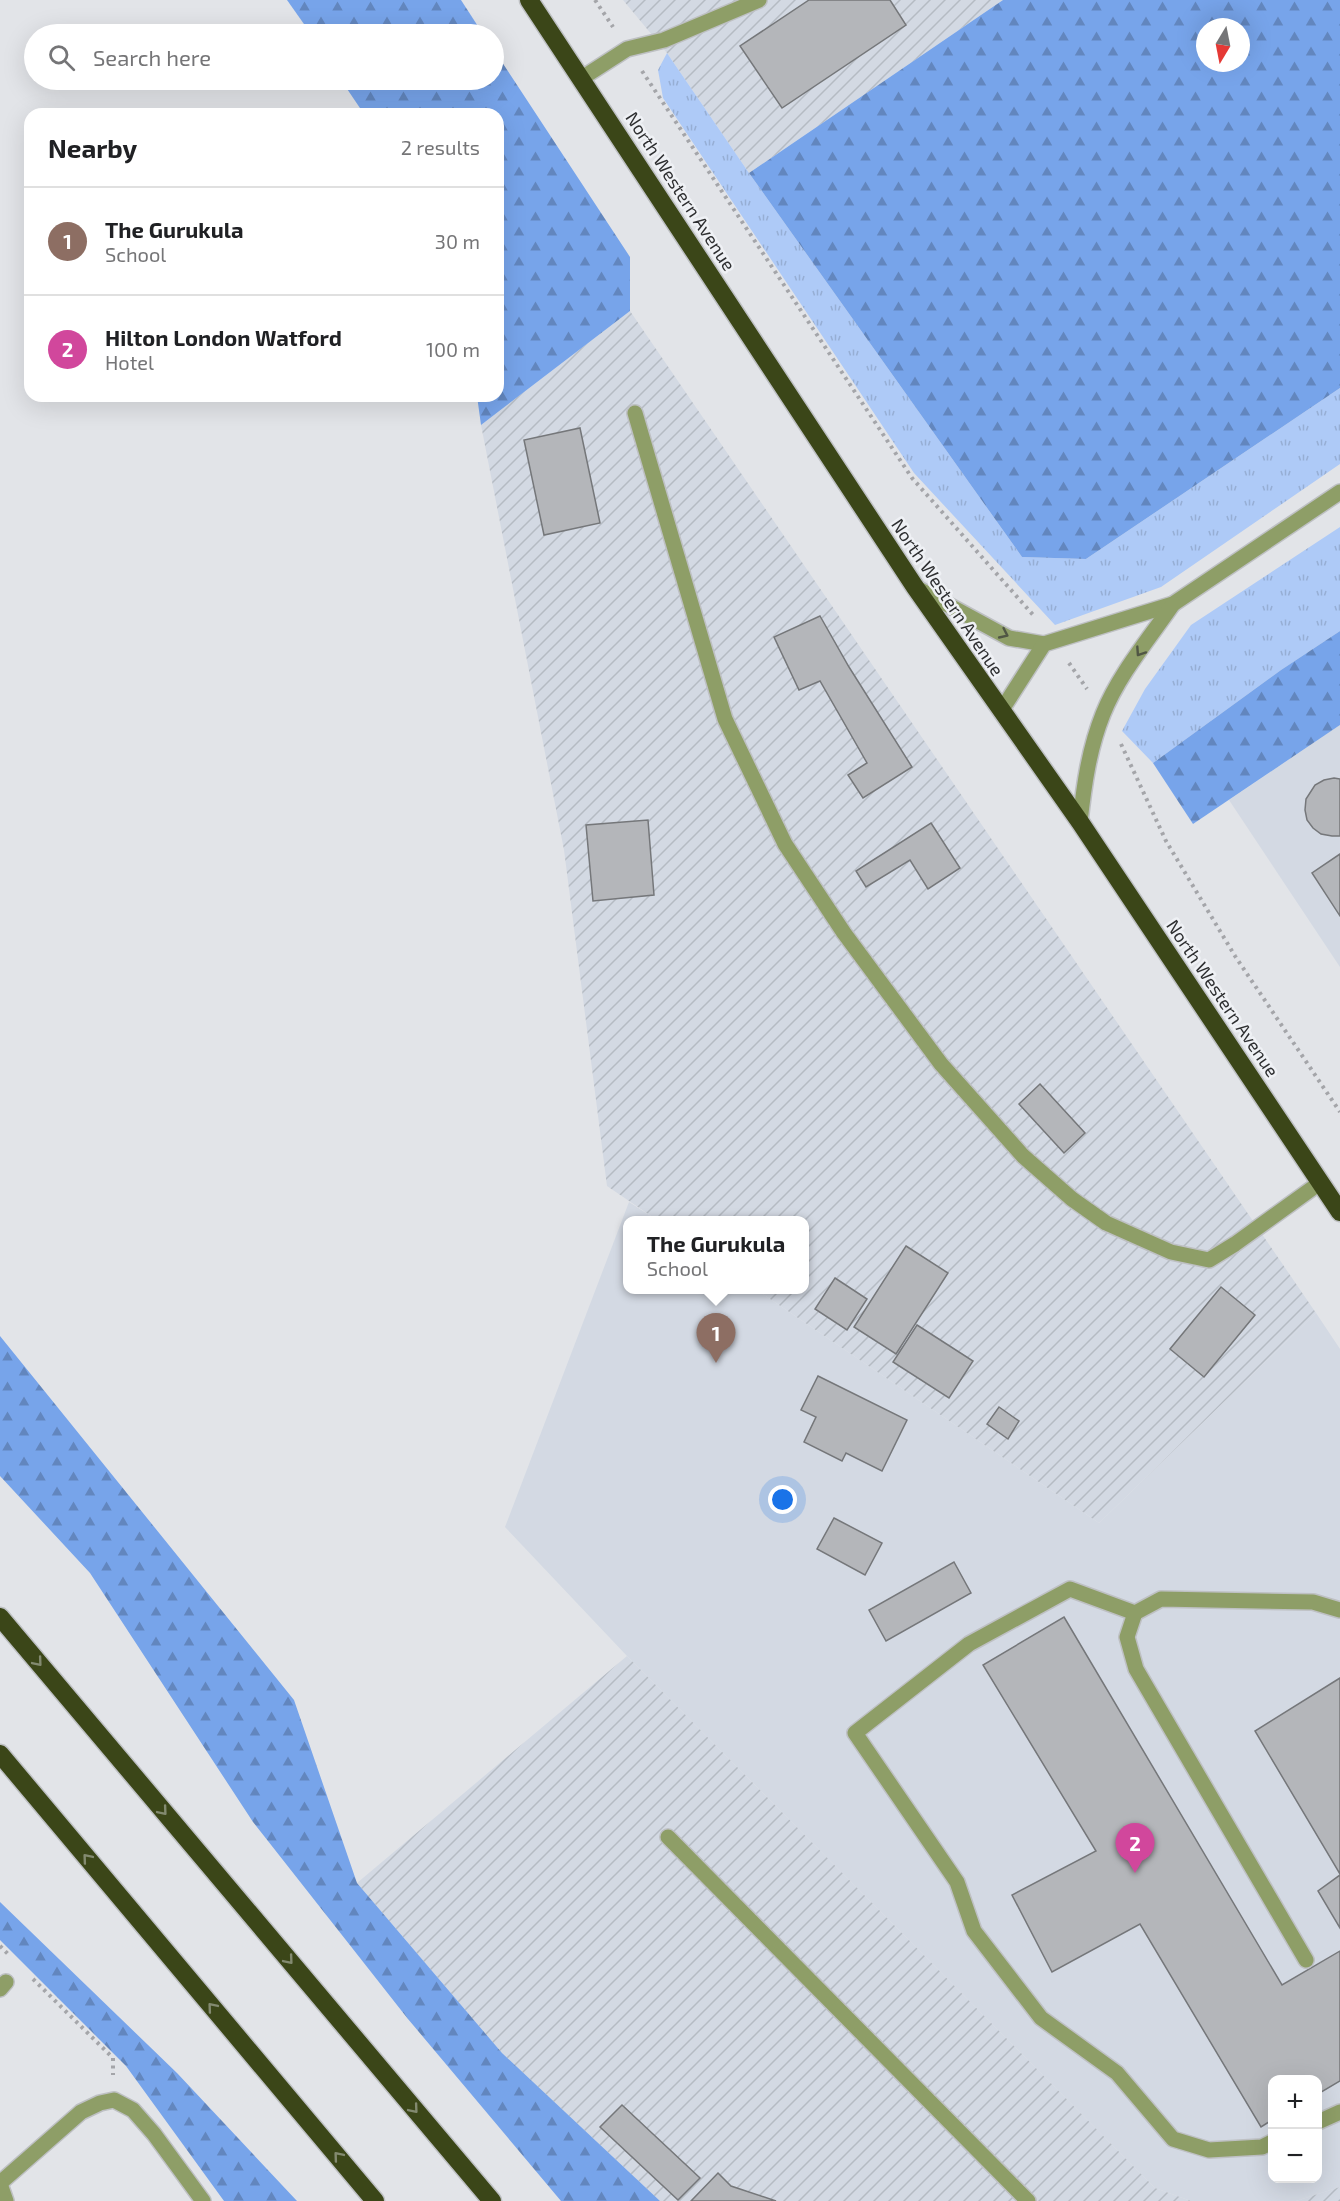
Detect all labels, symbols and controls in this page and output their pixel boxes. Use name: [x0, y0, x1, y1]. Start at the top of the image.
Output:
north arrow: [1196, 18, 1250, 72]
search box: [24, 24, 504, 90]
icon: search: [45, 41, 78, 74]
text: Search here: [93, 44, 211, 70]
street label: North Western Avenue: [621, 107, 741, 275]
text: Nearby: [48, 132, 137, 163]
text: 2 results: [401, 135, 480, 159]
text: The Gurukula: [105, 216, 243, 242]
text: 1: [63, 229, 72, 253]
text: 30 m: [435, 229, 480, 253]
text: School: [105, 242, 166, 266]
text: Hilton London Watford: [105, 324, 342, 350]
text: 2: [62, 337, 73, 361]
text: 100 m: [426, 337, 480, 361]
text: Hotel: [105, 350, 154, 374]
street label: North Western Avenue: [887, 514, 1009, 680]
one-way arrow: [997, 627, 1008, 639]
one-way arrow: [1136, 646, 1147, 657]
street label: North Western Avenue: [1162, 915, 1284, 1081]
popup: [623, 1216, 809, 1294]
text: The Gurukula: [647, 1230, 785, 1256]
text: School: [647, 1256, 708, 1280]
pin: 1: [696, 1314, 736, 1363]
your location: [768, 1485, 797, 1514]
one-way arrow: [30, 1655, 41, 1666]
one-way arrow: [156, 1804, 167, 1815]
pin: 2: [1116, 1824, 1154, 1873]
one-way arrow: [83, 1853, 94, 1864]
one-way arrow: [282, 1953, 293, 1964]
one-way arrow: [209, 2003, 220, 2014]
map controls: [1268, 2075, 1322, 2183]
button: +: [1268, 2075, 1322, 2129]
one-way arrow: [407, 2102, 418, 2113]
button: −: [1268, 2129, 1322, 2183]
one-way arrow: [334, 2152, 345, 2163]

